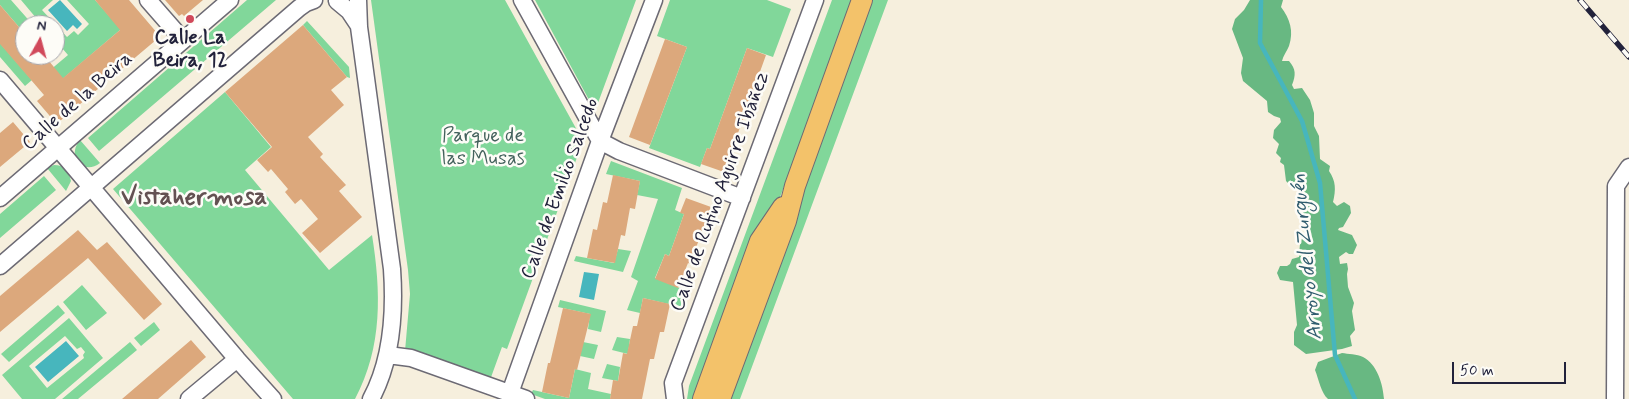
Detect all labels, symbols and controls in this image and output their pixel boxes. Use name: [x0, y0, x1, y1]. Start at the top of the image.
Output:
marker: Calle La Beira, 12: [184, 13, 196, 25]
north arrow: [15, 15, 65, 65]
text: N: [36, 17, 47, 36]
place label: Calle La Beira, 12: [153, 27, 227, 74]
street label: Calle de la Beira: [18, 47, 138, 157]
street label: Calle de Rufino Aguirre Ibáñez: [666, 69, 776, 315]
street label: Calle de Emilio Salcedo: [517, 95, 605, 283]
park label: Parque de las Musas: [441, 125, 525, 172]
water label: Arroyo del Zurguén: [1287, 173, 1329, 341]
district label: Vistahermosa: [121, 184, 267, 214]
scale bar: [1454, 352, 1568, 384]
text: 50 m: [1460, 361, 1494, 381]

